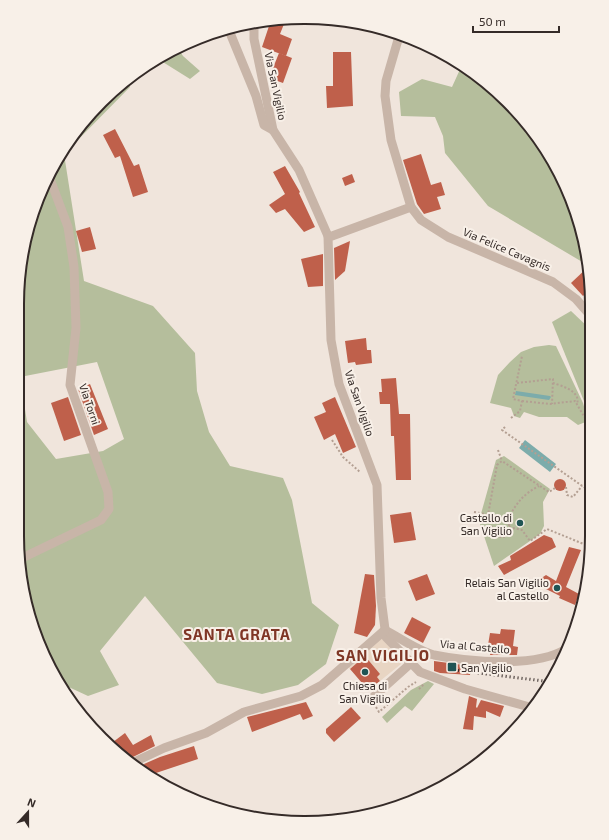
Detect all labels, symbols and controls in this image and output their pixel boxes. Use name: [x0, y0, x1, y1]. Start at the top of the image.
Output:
scale bar: [473, 8, 559, 34]
text: 50 m: [479, 14, 506, 28]
street label: Via San Vigilio: [262, 51, 290, 121]
street label: Via Felice Cavagnis: [461, 225, 553, 274]
street label: Via San Vigilio: [343, 368, 377, 438]
street label: Via Torni: [77, 382, 103, 426]
place label: Castello di San Vigilio: [460, 511, 512, 537]
marker: Castello di San Vigilio: [515, 518, 525, 528]
place label: Relais San Vigilio al Castello: [465, 576, 549, 602]
marker: Relais San Vigilio al Castello: [552, 583, 562, 593]
district label: SANTA GRATA: [183, 625, 291, 643]
street label: Via al Castello: [439, 636, 511, 656]
district label: SAN VIGILIO: [336, 646, 430, 664]
marker: San Vigilio: [446, 661, 458, 673]
place label: San Vigilio: [461, 661, 512, 674]
marker: Chiesa di San Vigilio: [360, 667, 370, 677]
place label: Chiesa di San Vigilio: [339, 679, 391, 705]
north arrow: [8, 792, 48, 832]
text: N: [26, 795, 38, 810]

